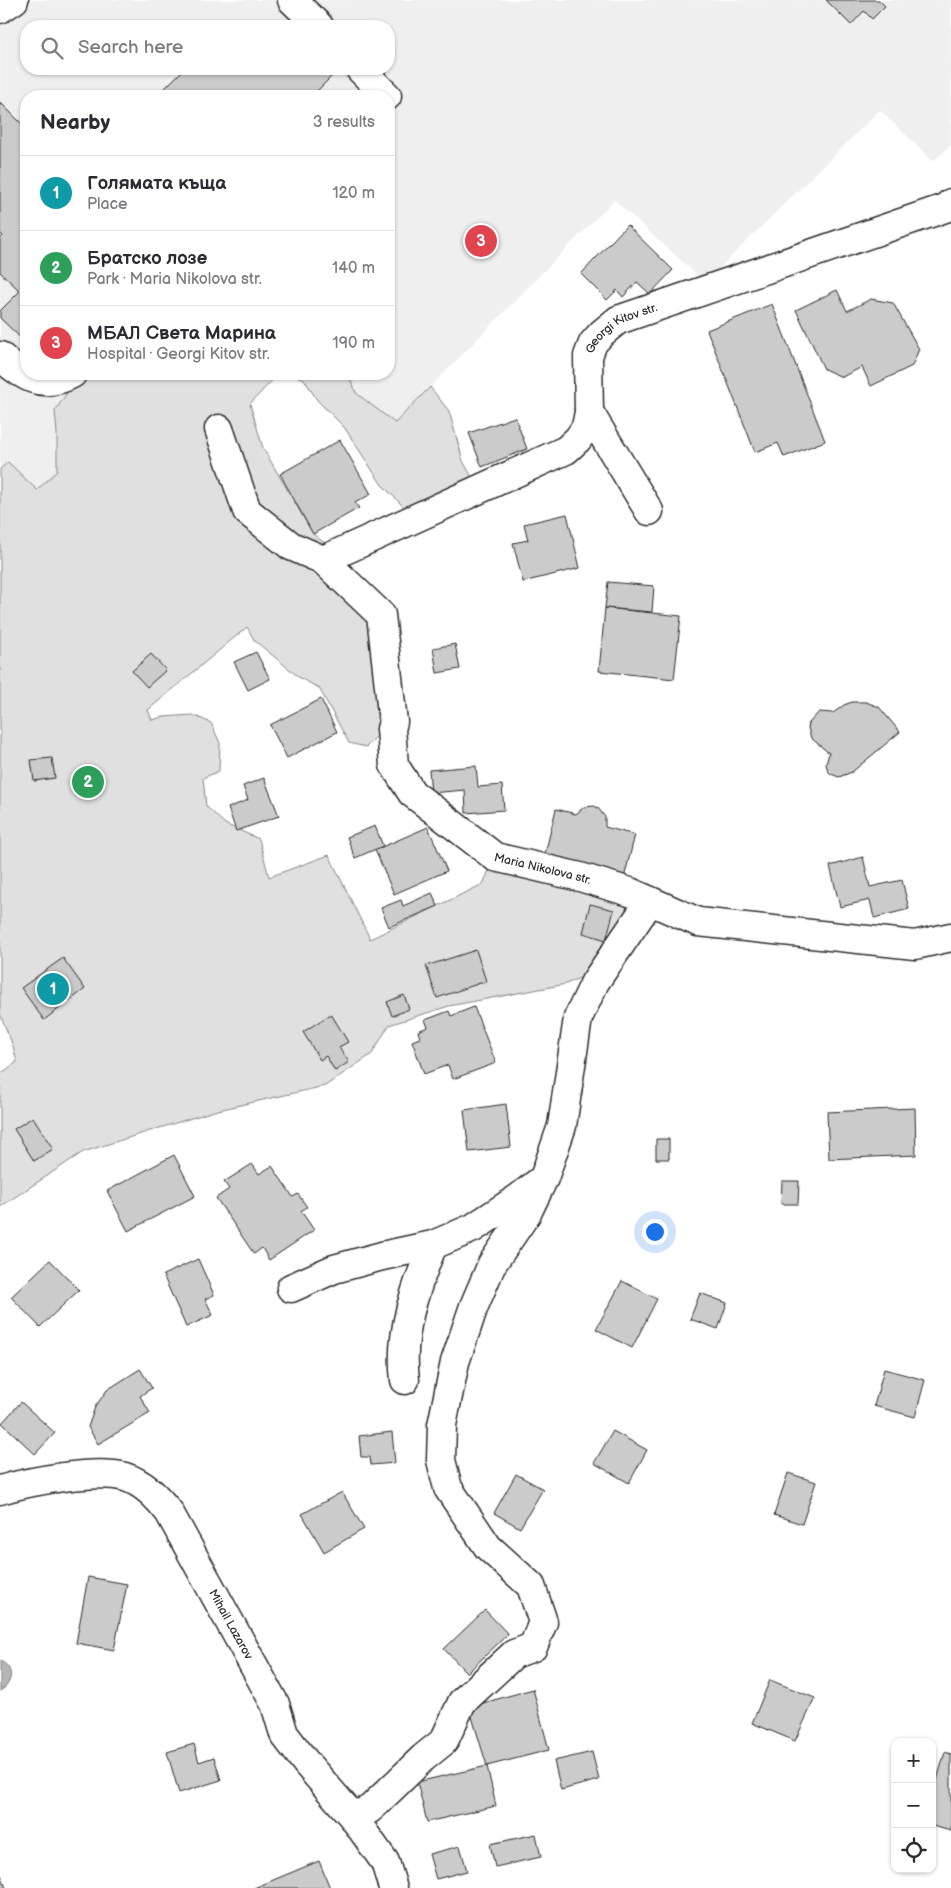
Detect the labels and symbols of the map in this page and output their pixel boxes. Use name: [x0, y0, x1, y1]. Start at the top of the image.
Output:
pin: 3: [465, 222, 497, 260]
street label: Georgi Kitov str.: [583, 300, 659, 356]
pin: 2: [72, 763, 104, 801]
street label: Maria Nikolova str.: [493, 850, 593, 888]
pin: 1: [37, 970, 69, 1008]
your location: [642, 1219, 668, 1245]
street label: Mihail Lazarov: [205, 1587, 256, 1662]

